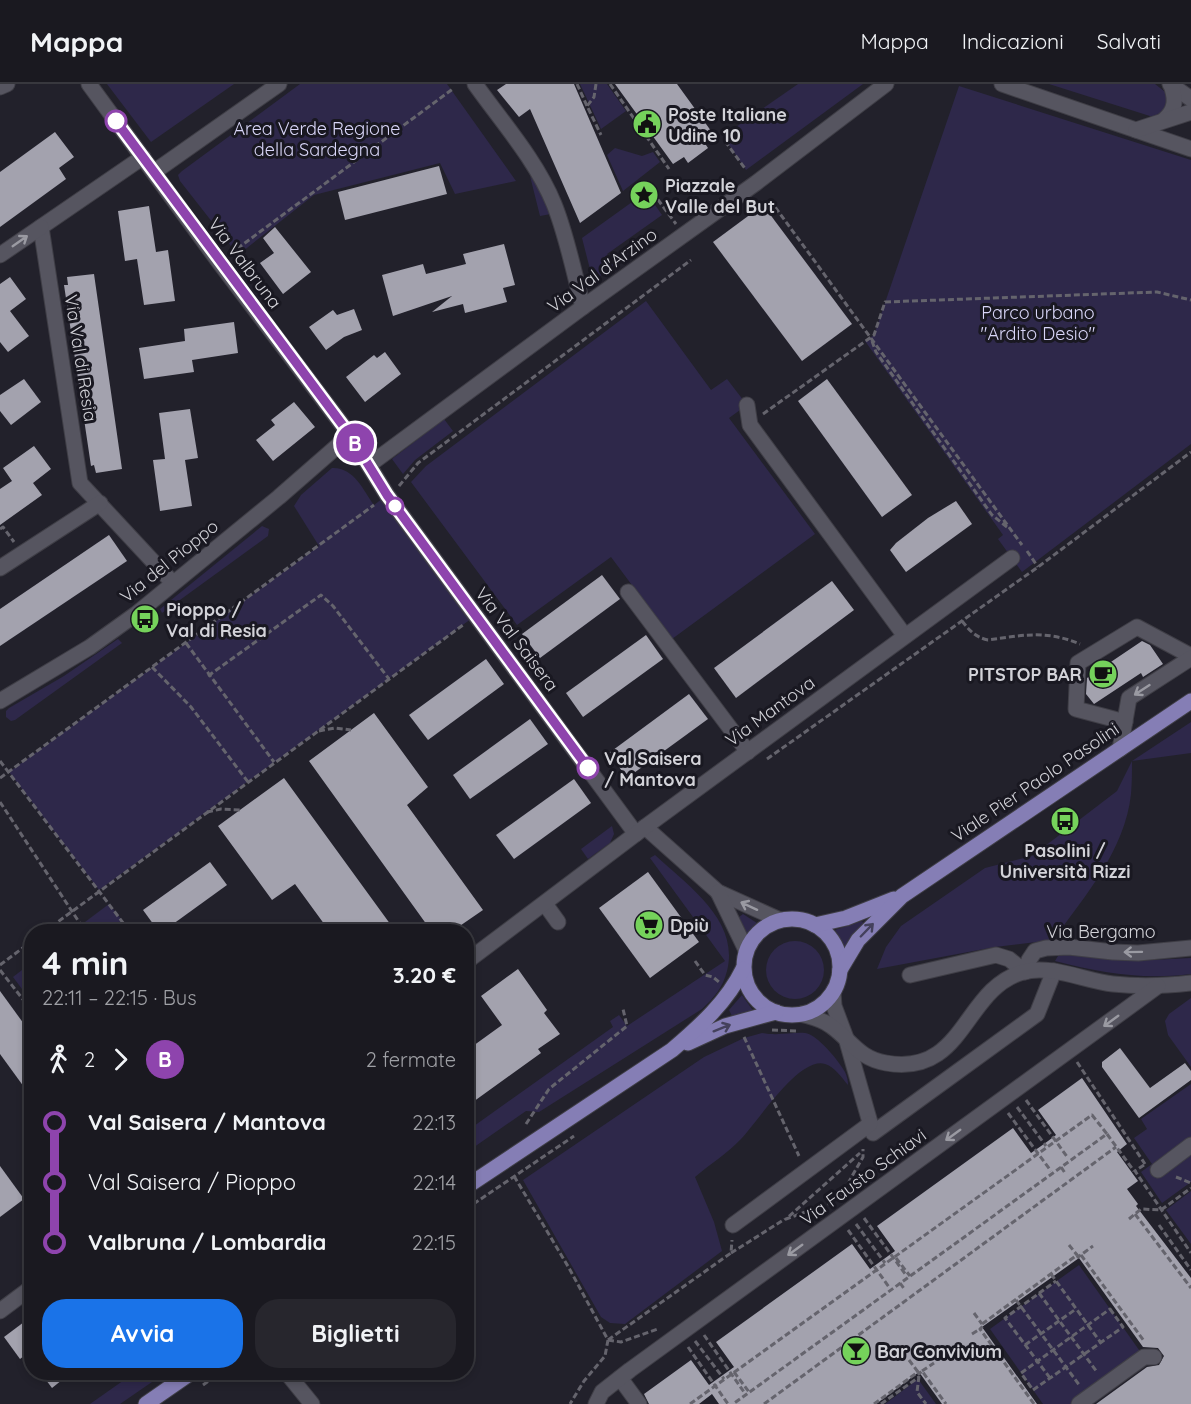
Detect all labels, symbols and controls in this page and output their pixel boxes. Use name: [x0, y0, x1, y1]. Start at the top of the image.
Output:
text: Mappa: [30, 24, 123, 59]
text: Mappa: [860, 28, 929, 54]
text: Indicazioni: [962, 28, 1064, 54]
text: Salvati: [1097, 28, 1161, 54]
place label: Poste Italiane Udine 10: [668, 103, 787, 147]
public building icon: Poste Italiane Udine 10: [631, 108, 663, 140]
unlabelled marker: [105, 110, 127, 132]
park label: Area Verde Regione della Sardegna: [233, 117, 401, 161]
place label: Piazzale Valle del But: [665, 174, 775, 218]
place icon: Piazzale Valle del But: [628, 179, 660, 211]
street label: Via Valbruna: [203, 213, 287, 313]
street label: Via Val d'Arzino: [543, 222, 661, 318]
one-way arrow: [12, 235, 28, 247]
street label: Via Val di Resia: [60, 293, 102, 423]
park label: Parco urbano "Ardito Desio": [981, 301, 1096, 345]
line badge: B: [336, 424, 374, 462]
text: B: [348, 430, 362, 456]
unlabelled marker: [386, 497, 404, 515]
street label: Via del Pioppo: [115, 514, 223, 608]
street label: Via Val Saisera: [470, 582, 564, 696]
place label: Pioppo / Val di Resia: [166, 598, 267, 642]
bus stop icon: Pioppo / Val di Resia: [129, 603, 161, 635]
cafe icon: PITSTOP BAR: [1087, 658, 1119, 690]
place label: PITSTOP BAR: [968, 663, 1082, 686]
street label: Via Mantova: [721, 671, 819, 751]
one-way arrow: [1134, 684, 1151, 696]
street label: Viale Pier Paolo Pasolini: [947, 717, 1123, 847]
place label: Val Saisera / Mantova: [604, 747, 702, 791]
marker: Val Saisera / Mantova: [577, 757, 599, 779]
bus stop icon: Pasolini / Università Rizzi: [1049, 805, 1081, 837]
place label: Pasolini / Università Rizzi: [999, 839, 1131, 883]
one-way arrow: [741, 899, 759, 911]
supermarket icon: Dpiù: [633, 909, 665, 941]
place label: Dpiù: [670, 914, 709, 937]
street label: Via Bergamo: [1046, 920, 1156, 943]
one-way arrow: [860, 923, 874, 938]
text: 4 min: [42, 942, 129, 983]
one-way arrow: [1123, 946, 1143, 958]
text: 3.20 €: [393, 961, 456, 989]
text: 22:11 – 22:15 · Bus: [42, 985, 197, 1010]
one-way arrow: [1103, 1014, 1119, 1027]
one-way arrow: [713, 1021, 731, 1032]
icon: walk: [42, 1043, 75, 1076]
icon: forward: [104, 1043, 137, 1076]
text: B: [158, 1046, 172, 1072]
text: 2: [84, 1047, 95, 1072]
text: 2 fermate: [366, 1047, 456, 1072]
text: Val Saisera / Mantova: [88, 1108, 326, 1136]
text: 22:13: [412, 1110, 456, 1135]
street label: Via Fausto Schiavi: [795, 1124, 931, 1230]
one-way arrow: [945, 1129, 961, 1141]
text: Val Saisera / Pioppo: [88, 1168, 296, 1196]
text: 22:14: [412, 1170, 456, 1195]
text: Valbruna / Lombardia: [88, 1228, 326, 1256]
text: 22:15: [412, 1230, 456, 1255]
one-way arrow: [788, 1244, 804, 1256]
button: Avvia: [42, 1299, 243, 1368]
button: Biglietti: [255, 1299, 456, 1368]
bar icon: Bar Convivium: [840, 1335, 872, 1367]
place label: Bar Convivium: [877, 1340, 1002, 1363]

